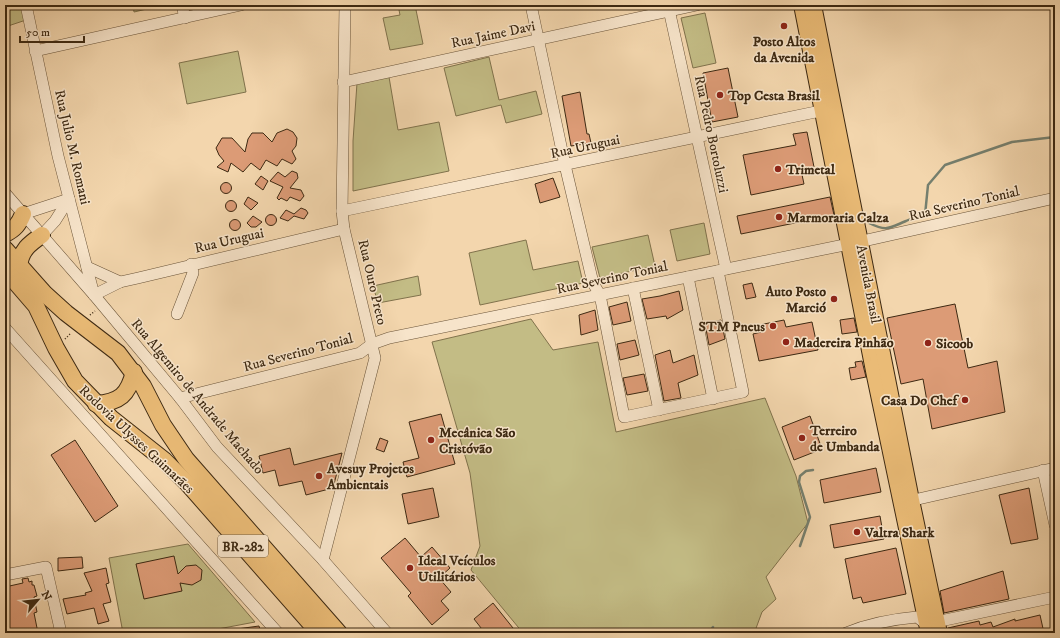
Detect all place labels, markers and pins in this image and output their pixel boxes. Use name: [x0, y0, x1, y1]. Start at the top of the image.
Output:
marker: Posto Altos da Avenida: [779, 21, 789, 31]
place label: Posto Altos da Avenida: [753, 33, 816, 67]
place label: Top Cesta Brasil: [727, 87, 820, 105]
marker: Top Cesta Brasil: [715, 90, 725, 100]
place label: Trimetal: [785, 161, 836, 179]
marker: Trimetal: [773, 164, 783, 174]
place label: Marmoraria Calza: [787, 209, 890, 227]
marker: Marmoraria Calza: [774, 212, 784, 222]
place label: Auto Posto Marció: [764, 283, 826, 317]
marker: Auto Posto Marció: [829, 294, 839, 304]
place label: STM Pneus: [699, 318, 765, 336]
marker: STM Pneus: [768, 321, 778, 331]
place label: Madereira Pinhão: [794, 334, 894, 352]
place label: Sicoob: [936, 335, 974, 353]
marker: Madereira Pinhão: [781, 337, 791, 347]
marker: Sicoob: [923, 338, 933, 348]
place label: Casa Do Chef: [881, 392, 960, 410]
marker: Casa Do Chef: [960, 395, 970, 405]
place label: Terreiro de Umbanda: [809, 422, 881, 456]
place label: Mecânica São Cristóvão: [439, 424, 516, 458]
marker: Terreiro de Umbanda: [797, 433, 807, 443]
marker: Mecânica São Cristóvão: [426, 435, 436, 445]
place label: Avesuy Projetos Ambientais: [326, 460, 414, 494]
marker: Avesuy Projetos Ambientais: [314, 471, 324, 481]
place label: Valtra Shark: [864, 524, 936, 542]
marker: Valtra Shark: [852, 527, 862, 537]
place label: Ideal Veículos Utilitários: [418, 552, 496, 586]
marker: Ideal Veículos Utilitários: [405, 563, 415, 573]

